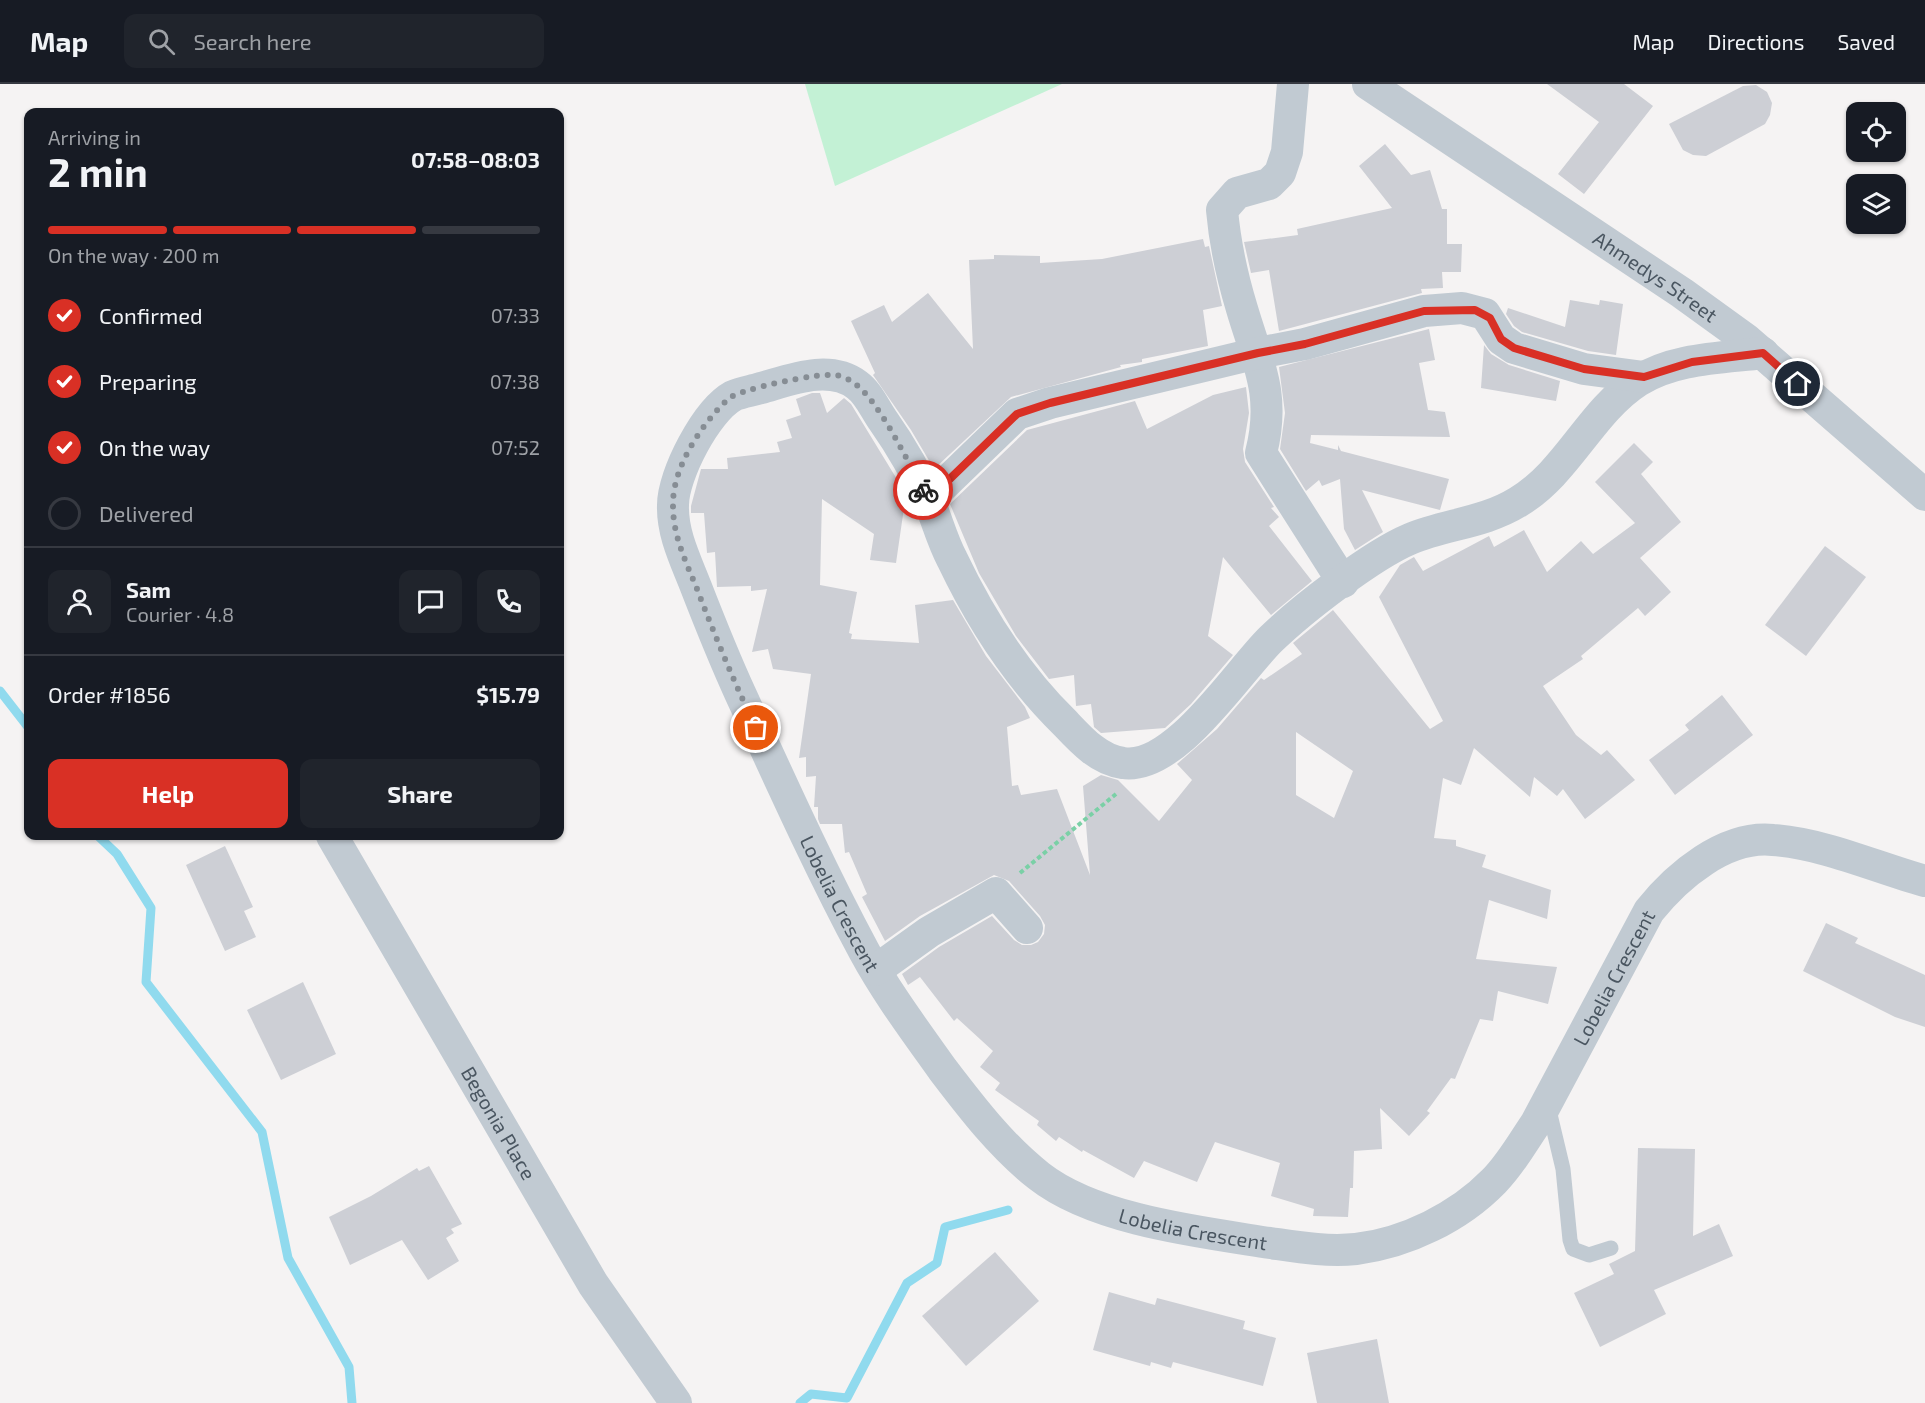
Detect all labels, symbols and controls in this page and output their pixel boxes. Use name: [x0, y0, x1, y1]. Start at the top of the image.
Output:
search box: [124, 14, 544, 68]
text: Map: [30, 24, 88, 58]
icon: search: [145, 25, 178, 58]
text: Search here: [193, 28, 312, 54]
text: Map: [1632, 29, 1675, 54]
text: Directions: [1708, 29, 1804, 54]
text: Saved: [1837, 29, 1895, 54]
map controls: [1846, 102, 1906, 234]
button: locate: [1846, 102, 1906, 162]
text: Arriving in: [48, 125, 141, 149]
text: 07:58–08:03: [411, 146, 540, 172]
text: 2 min: [48, 148, 148, 195]
button: layers: [1846, 174, 1906, 234]
street label: Ahmedys Street: [1589, 226, 1723, 327]
text: On the way · 200 m: [48, 243, 220, 267]
icon: check: [48, 299, 81, 332]
text: Confirmed: [99, 302, 203, 328]
text: 07:33: [491, 303, 540, 327]
pin: [1772, 358, 1823, 409]
icon: check: [48, 365, 81, 398]
icon: home: [1781, 367, 1814, 400]
text: Preparing: [99, 368, 197, 394]
text: 07:38: [490, 369, 540, 393]
icon: check: [48, 431, 81, 464]
text: On the way: [99, 434, 210, 460]
text: 07:52: [491, 435, 540, 459]
courier: [893, 460, 953, 520]
icon: bike: [907, 474, 940, 507]
text: Delivered: [99, 500, 194, 526]
button: person: [48, 570, 111, 633]
button: chat: [399, 570, 462, 633]
button: phone: [477, 570, 540, 633]
text: Sam: [126, 576, 171, 602]
text: Courier · 4.8: [126, 602, 234, 626]
text: Order #1856: [48, 681, 171, 707]
text: $15.79: [476, 681, 540, 707]
pin: [730, 702, 781, 753]
icon: bag: [739, 711, 772, 744]
button: Help: [48, 759, 288, 828]
button: Share: [300, 759, 540, 828]
street label: Lobelia Crescent: [796, 831, 885, 976]
street label: Lobelia Crescent: [1568, 905, 1660, 1049]
street label: Begonia Place: [457, 1062, 541, 1184]
street label: Lobelia Crescent: [1116, 1203, 1269, 1254]

